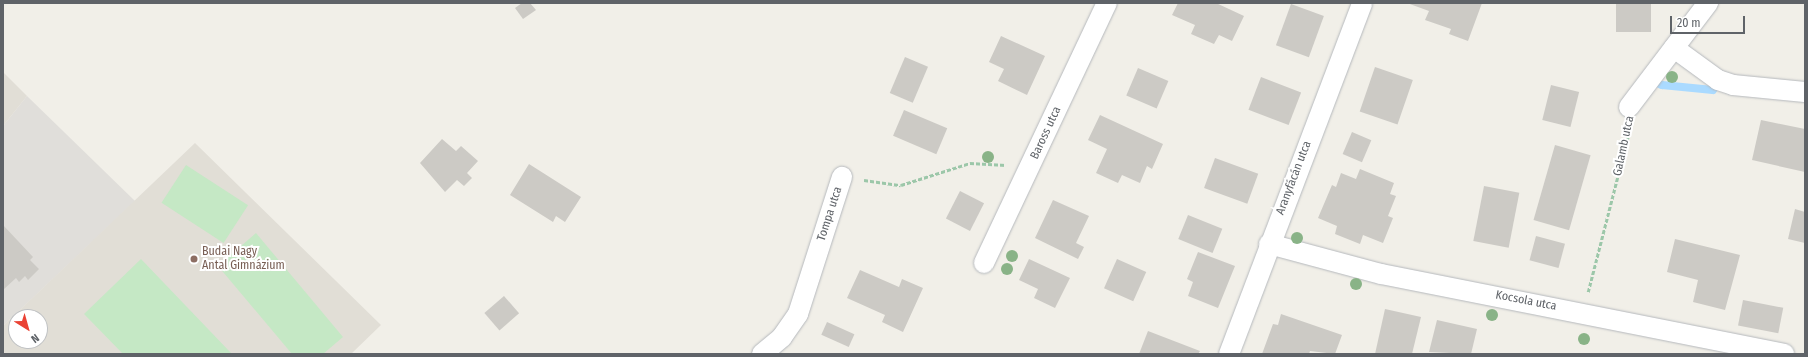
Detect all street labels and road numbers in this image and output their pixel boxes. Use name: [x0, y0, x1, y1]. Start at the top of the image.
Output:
street label: Baross utca: [1028, 104, 1064, 162]
street label: Galamb utca: [1611, 115, 1637, 177]
street label: Aranyfácán utca: [1273, 139, 1315, 217]
street label: Tompa utca: [814, 185, 846, 243]
street label: Kocsola utca: [1494, 288, 1558, 314]

